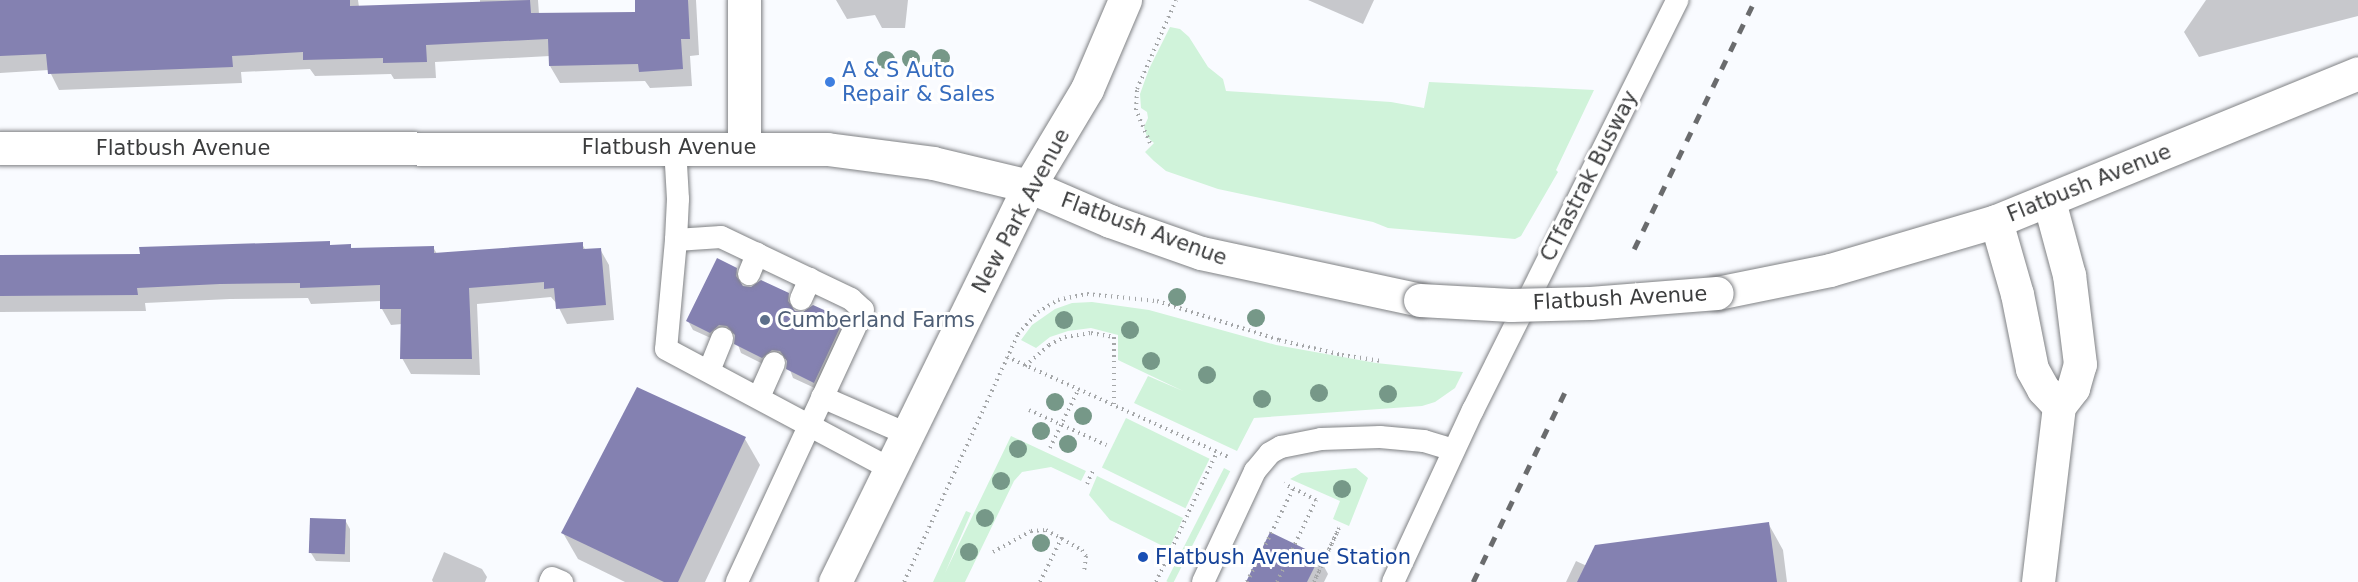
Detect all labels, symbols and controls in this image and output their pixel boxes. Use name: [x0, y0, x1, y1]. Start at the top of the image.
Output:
place label: A & S Auto Repair & Sales: [842, 57, 995, 107]
marker: A & S Auto Repair & Sales: [823, 75, 837, 89]
street label: CTfastrak Busway: [1535, 86, 1643, 266]
street label: New Park Avenue: [967, 124, 1075, 298]
street label: Flatbush Avenue: [582, 134, 756, 160]
street label: Flatbush Avenue: [96, 135, 270, 161]
street label: Flatbush Avenue: [2003, 139, 2175, 227]
street label: Flatbush Avenue: [1058, 187, 1230, 271]
street label: Flatbush Avenue: [1532, 281, 1708, 315]
place label: Cumberland Farms: [777, 307, 975, 333]
marker: Cumberland Farms: [758, 313, 772, 327]
place label: Flatbush Avenue Station: [1155, 544, 1411, 570]
marker: Flatbush Avenue Station: [1136, 550, 1150, 564]

